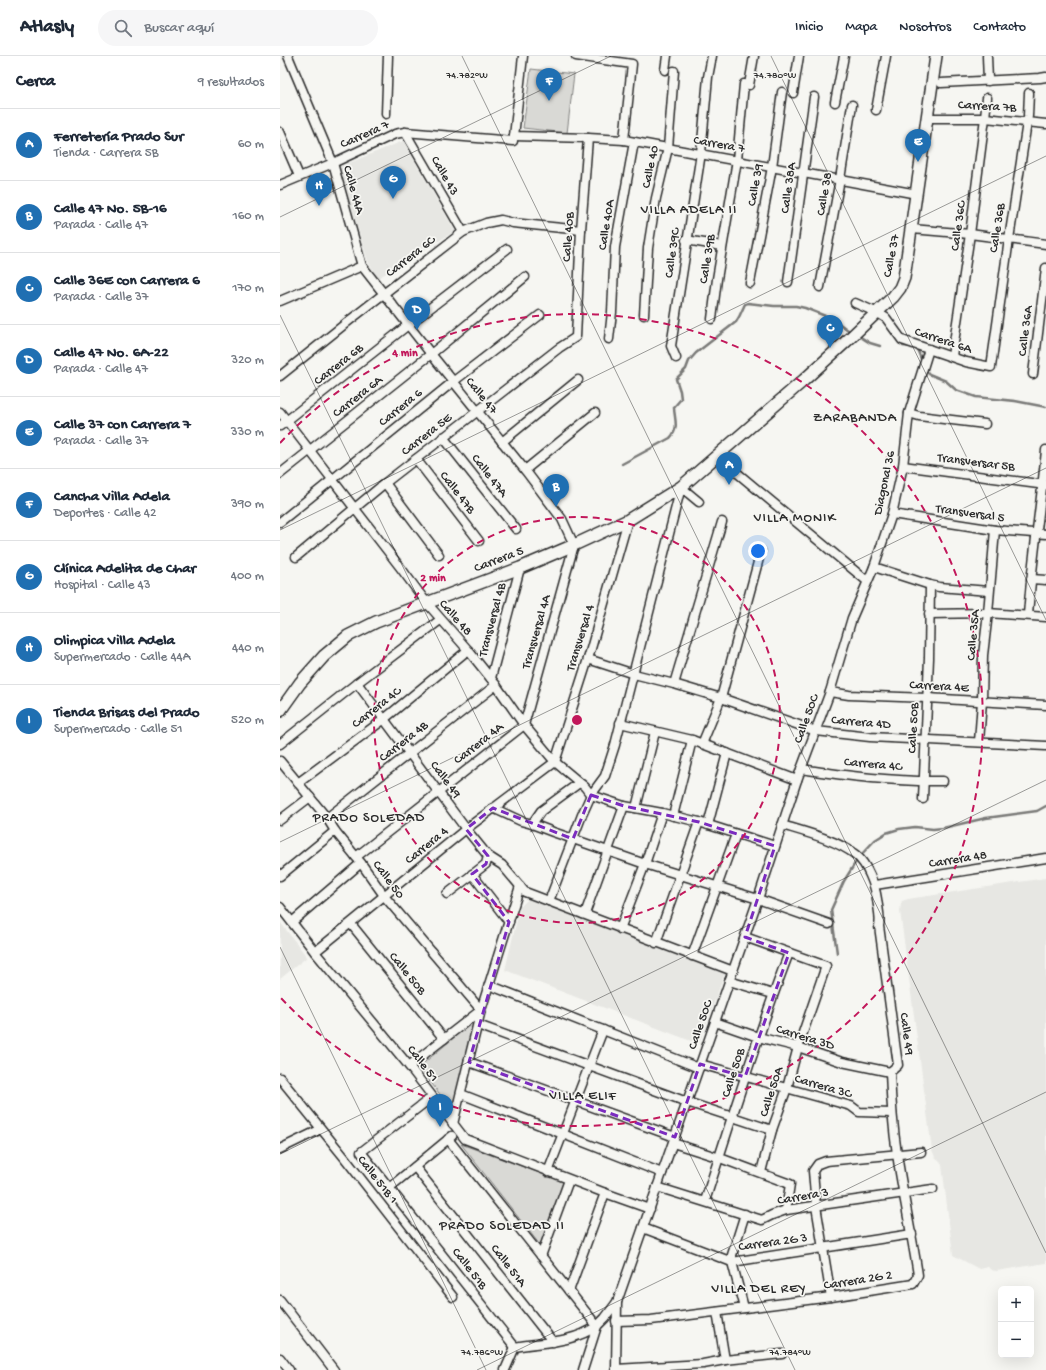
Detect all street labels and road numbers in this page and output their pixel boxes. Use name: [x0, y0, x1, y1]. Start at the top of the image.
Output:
street label: Carrera 7B: [957, 98, 1017, 116]
street label: Carrera 7: [338, 117, 393, 152]
street label: Carrera 7: [692, 133, 747, 157]
street label: Calle 40: [639, 144, 663, 190]
street label: Calle 43: [427, 154, 461, 198]
street label: Calle 38A: [778, 160, 800, 214]
street label: Calle 39: [745, 162, 767, 207]
street label: Calle 44A: [339, 164, 367, 217]
street label: Calle 38: [814, 171, 836, 217]
street label: Calle 40A: [596, 197, 619, 251]
street label: Calle 36C: [948, 199, 970, 252]
street label: Calle 36B: [987, 202, 1009, 254]
street label: Calle 40B: [560, 211, 578, 262]
street label: Calle 39C: [662, 226, 684, 279]
street label: Carrera 6C: [383, 232, 439, 281]
street label: Calle 37: [881, 232, 904, 279]
street label: Calle 39B: [697, 233, 719, 285]
street label: Calle 36A: [1015, 304, 1037, 357]
street label: Carrera 6A: [912, 325, 975, 358]
street label: Carrera 6B: [311, 341, 367, 389]
street label: Carrera 6A: [330, 372, 387, 421]
street label: Calle 47: [462, 375, 501, 418]
street label: Carrera 6: [376, 386, 426, 430]
street label: Carrera 5E: [399, 410, 456, 459]
street label: Diagonal 36: [871, 449, 899, 517]
street label: Transversar 5B: [935, 451, 1016, 475]
street label: Calle 47A: [468, 452, 511, 502]
street label: Calle 47B: [436, 469, 478, 517]
street label: Transversal 5: [933, 502, 1006, 526]
street label: Carrera 5: [472, 544, 526, 576]
street label: Transversal 4B: [476, 581, 510, 659]
street label: Transversal 4A: [519, 592, 555, 672]
street label: Calle 48: [435, 597, 475, 639]
street label: Transversal 4: [563, 603, 598, 674]
street label: Calle 35A: [964, 608, 984, 661]
street label: Carrera 4E: [909, 678, 970, 696]
street label: Carrera 4C: [349, 684, 405, 732]
street label: Calle 50C: [791, 692, 823, 746]
street label: Calle 50B: [905, 702, 923, 754]
street label: Carrera 4D: [831, 713, 892, 733]
street label: Carrera 4B: [377, 718, 432, 766]
street label: Carrera 4A: [451, 719, 508, 768]
street label: Carrera 4C: [843, 755, 904, 775]
street label: Calle 49: [426, 759, 464, 802]
street label: Carrera 4: [402, 824, 452, 868]
street label: Carrera 48: [928, 848, 988, 872]
street label: Calle 50: [369, 858, 408, 903]
street label: Calle 50B: [385, 950, 429, 999]
street label: Calle 50C: [686, 998, 717, 1052]
street label: Calle 49: [896, 1012, 916, 1057]
street label: Carrera 3D: [774, 1022, 837, 1054]
street label: Calle 51: [403, 1043, 441, 1085]
street label: Calle 50B: [719, 1046, 749, 1099]
street label: Calle 50A: [757, 1064, 788, 1119]
street label: Carrera 3C: [793, 1072, 854, 1103]
street label: Calle 51B 1: [354, 1153, 400, 1207]
street label: Carrera 3: [776, 1185, 830, 1209]
street label: Carrera 2G 3: [738, 1231, 809, 1255]
street label: Calle 51A: [487, 1242, 530, 1291]
street label: Calle 51B: [448, 1245, 490, 1293]
street label: Carrera 2G 2: [823, 1268, 894, 1294]

